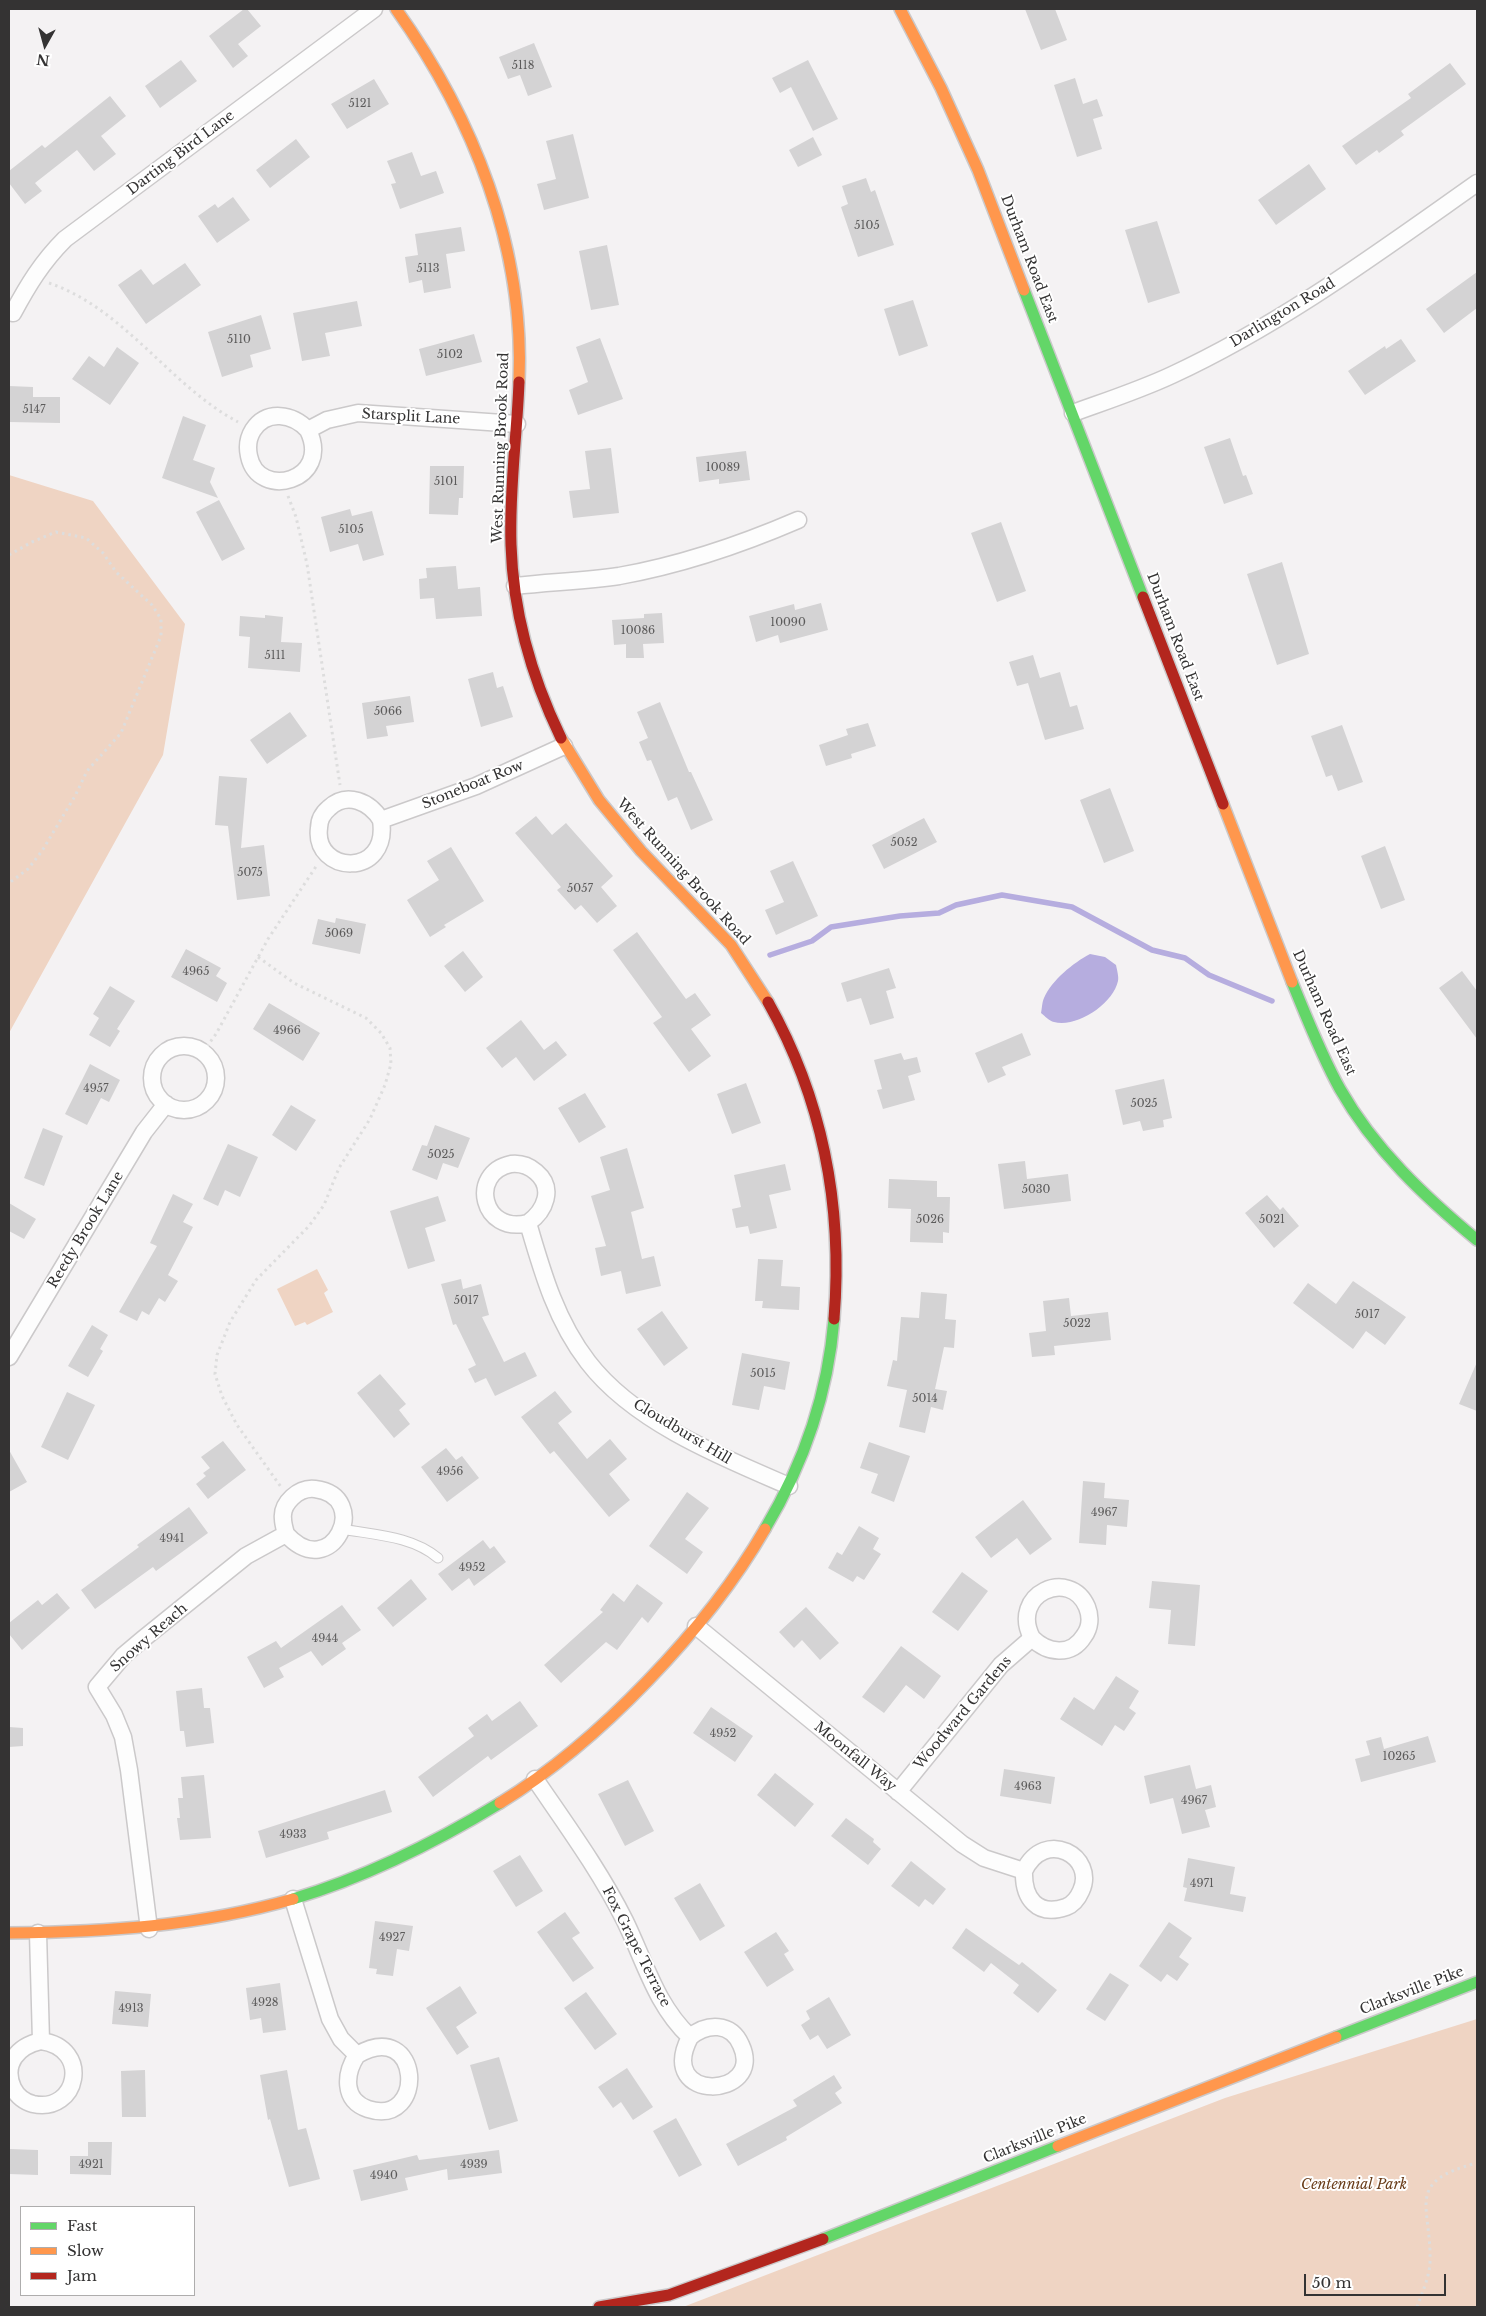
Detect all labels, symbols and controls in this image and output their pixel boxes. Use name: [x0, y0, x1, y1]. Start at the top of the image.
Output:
north arrow: [20, 20, 70, 70]
text: N: [36, 50, 51, 70]
house number: 5118: [512, 59, 534, 73]
house number: 5121: [349, 97, 371, 111]
street label: Darting Bird Lane: [124, 107, 238, 199]
street label: Durham Road East: [997, 193, 1061, 325]
house number: 5105: [854, 219, 880, 233]
house number: 5113: [417, 262, 439, 276]
street label: Darlington Road: [1227, 275, 1339, 351]
house number: 5110: [227, 333, 251, 347]
house number: 5102: [437, 348, 463, 362]
street label: West Running Brook Road: [489, 352, 513, 544]
house number: 5147: [22, 403, 46, 417]
street label: Starsplit Lane: [361, 406, 461, 428]
house number: 10089: [706, 461, 740, 475]
house number: 5101: [434, 475, 458, 489]
house number: 5105: [338, 523, 364, 537]
street label: Durham Road East: [1143, 571, 1207, 703]
house number: 10090: [770, 616, 806, 630]
house number: 10086: [621, 624, 655, 638]
house number: 5111: [265, 649, 285, 663]
house number: 5066: [374, 705, 402, 719]
street label: Stoneboat Row: [420, 757, 526, 813]
street label: West Running Brook Road: [613, 795, 753, 949]
house number: 5052: [890, 836, 918, 850]
house number: 5075: [237, 866, 263, 880]
house number: 5057: [567, 882, 593, 896]
house number: 5069: [325, 927, 353, 941]
street label: Durham Road East: [1289, 948, 1359, 1078]
house number: 4965: [183, 965, 209, 979]
house number: 4966: [273, 1024, 301, 1038]
house number: 4957: [83, 1082, 109, 1096]
house number: 5025: [1130, 1097, 1158, 1111]
house number: 5025: [427, 1148, 455, 1162]
street label: Reedy Brook Lane: [45, 1169, 127, 1291]
house number: 5030: [1022, 1183, 1050, 1197]
house number: 5026: [916, 1213, 944, 1227]
house number: 5021: [1259, 1213, 1285, 1227]
house number: 5017: [454, 1294, 478, 1308]
house number: 5017: [1355, 1308, 1379, 1322]
house number: 5022: [1063, 1317, 1091, 1331]
house number: 5015: [750, 1367, 776, 1381]
house number: 5014: [912, 1392, 938, 1406]
street label: Cloudburst Hill: [630, 1396, 734, 1468]
house number: 4956: [437, 1465, 463, 1479]
house number: 4967: [1091, 1506, 1117, 1520]
house number: 4941: [160, 1532, 184, 1546]
house number: 4952: [459, 1561, 485, 1575]
street label: Snowy Reach: [107, 1600, 191, 1676]
house number: 4944: [312, 1632, 338, 1646]
street label: Woodward Gardens: [911, 1653, 1015, 1773]
street label: Moonfall Way: [810, 1719, 900, 1795]
house number: 4952: [710, 1727, 736, 1741]
house number: 10265: [1383, 1750, 1415, 1764]
house number: 4963: [1014, 1780, 1042, 1794]
house number: 4967: [1181, 1794, 1207, 1808]
house number: 4933: [279, 1828, 307, 1842]
house number: 4971: [1190, 1877, 1214, 1891]
street label: Fox Grape Terrace: [598, 1884, 674, 2010]
house number: 4927: [379, 1931, 405, 1945]
street label: Clarksville Pike: [1358, 1963, 1466, 2019]
house number: 4928: [252, 1996, 278, 2010]
house number: 4913: [118, 2002, 144, 2016]
street label: Clarksville Pike: [981, 2111, 1089, 2167]
house number: 4921: [78, 2158, 104, 2172]
house number: 4939: [460, 2158, 488, 2172]
house number: 4940: [370, 2169, 398, 2183]
park label: Centennial Park: [1301, 2177, 1407, 2193]
legend: [20, 2206, 195, 2296]
text: Fast: [67, 2216, 97, 2235]
text: Slow: [67, 2241, 104, 2260]
scale bar: [1306, 2264, 1448, 2296]
text: Jam: [67, 2266, 97, 2285]
text: 50 m: [1312, 2273, 1352, 2292]

